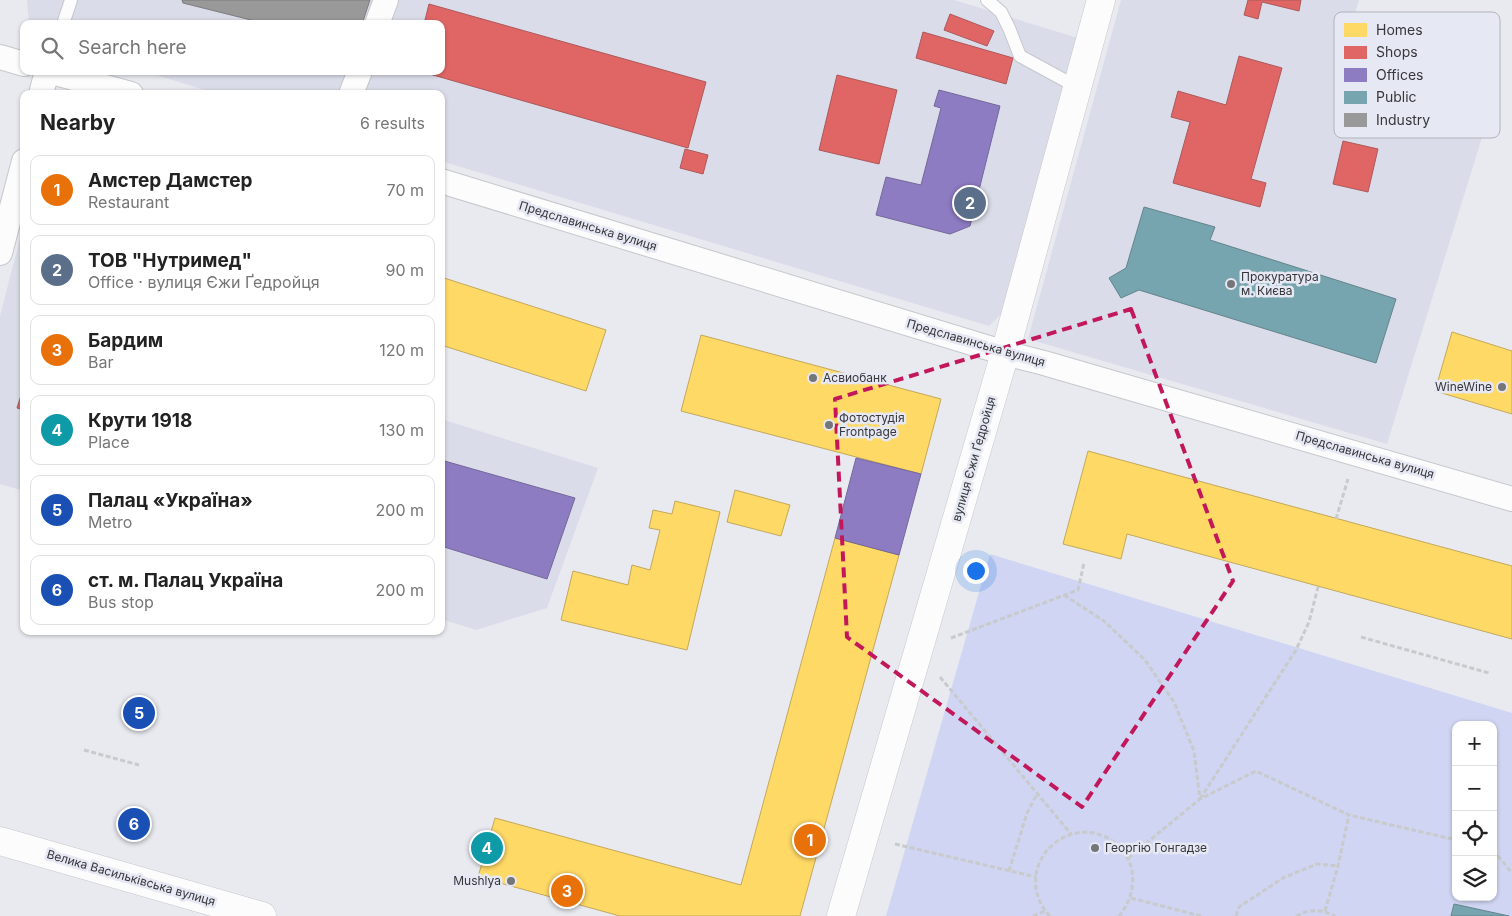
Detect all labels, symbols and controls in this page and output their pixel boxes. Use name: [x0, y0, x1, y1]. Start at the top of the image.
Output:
legend: [1334, 12, 1500, 138]
search box: [20, 20, 445, 75]
text: Homes: [1376, 21, 1423, 38]
icon: search: [38, 34, 66, 62]
text: Search here: [78, 36, 187, 59]
text: Shops: [1376, 43, 1418, 60]
text: Offices: [1376, 66, 1423, 83]
text: Public: [1376, 88, 1417, 105]
text: Nearby: [40, 110, 115, 135]
text: Industry: [1376, 111, 1430, 128]
text: 6 results: [360, 113, 425, 133]
text: Амстер Дамстер: [88, 169, 252, 192]
text: 1: [54, 180, 60, 200]
text: 70 m: [387, 180, 424, 200]
pin: 2: [954, 184, 986, 222]
text: Restaurant: [88, 192, 169, 212]
street label: Предславинська вулиця: [517, 197, 659, 254]
text: ТОВ "Нутримед": [88, 249, 252, 272]
text: 2: [52, 260, 62, 280]
text: 90 m: [385, 260, 424, 280]
place label: Прокуратура м. Києва: [1241, 269, 1319, 298]
text: Office · вулиця Єжи Ґедройця: [88, 272, 320, 292]
marker: Прокуратура м. Києва: [1225, 278, 1237, 290]
street label: Предславинська вулиця: [905, 316, 1047, 369]
text: Бардим: [88, 329, 163, 352]
text: 3: [52, 340, 62, 360]
text: 120 m: [379, 340, 424, 360]
text: Bar: [88, 352, 113, 372]
place label: Асвиобанк: [823, 370, 887, 385]
marker: Асвиобанк: [807, 372, 819, 384]
place label: WineWine: [1435, 379, 1492, 394]
marker: WineWine: [1496, 381, 1508, 393]
street label: вулиця Єжи Ґедройця: [949, 395, 999, 523]
text: Крути 1918: [88, 409, 192, 432]
place label: Фотостудія Frontpage: [839, 410, 905, 439]
marker: Фотостудія Frontpage: [823, 419, 835, 431]
text: 4: [52, 420, 62, 440]
text: 130 m: [379, 420, 424, 440]
street label: Предславинська вулиця: [1294, 428, 1436, 481]
text: Place: [88, 432, 130, 452]
text: Палац «Україна»: [88, 489, 253, 512]
text: 5: [52, 500, 62, 520]
text: 200 m: [376, 500, 424, 520]
text: Metro: [88, 512, 132, 532]
your location: [963, 558, 989, 584]
text: ст. м. Палац Україна: [88, 569, 283, 592]
text: 6: [52, 580, 62, 600]
text: 200 m: [376, 580, 424, 600]
text: Bus stop: [88, 592, 154, 612]
pin: 5: [123, 694, 155, 732]
map controls: [1452, 721, 1497, 901]
button: +: [1452, 721, 1497, 766]
button: −: [1452, 766, 1497, 811]
pin: 6: [118, 805, 150, 843]
button: locate: [1452, 811, 1497, 856]
pin: 1: [794, 821, 826, 859]
pin: 4: [471, 829, 503, 867]
place label: Георгію Гонгадзе: [1105, 840, 1207, 855]
marker: Георгію Гонгадзе: [1089, 842, 1101, 854]
street label: Велика Васильківська вулиця: [45, 846, 217, 909]
button: layers: [1452, 856, 1497, 901]
pin: 3: [551, 872, 583, 910]
place label: Mushlya: [453, 873, 501, 888]
marker: Mushlya: [505, 875, 517, 887]

